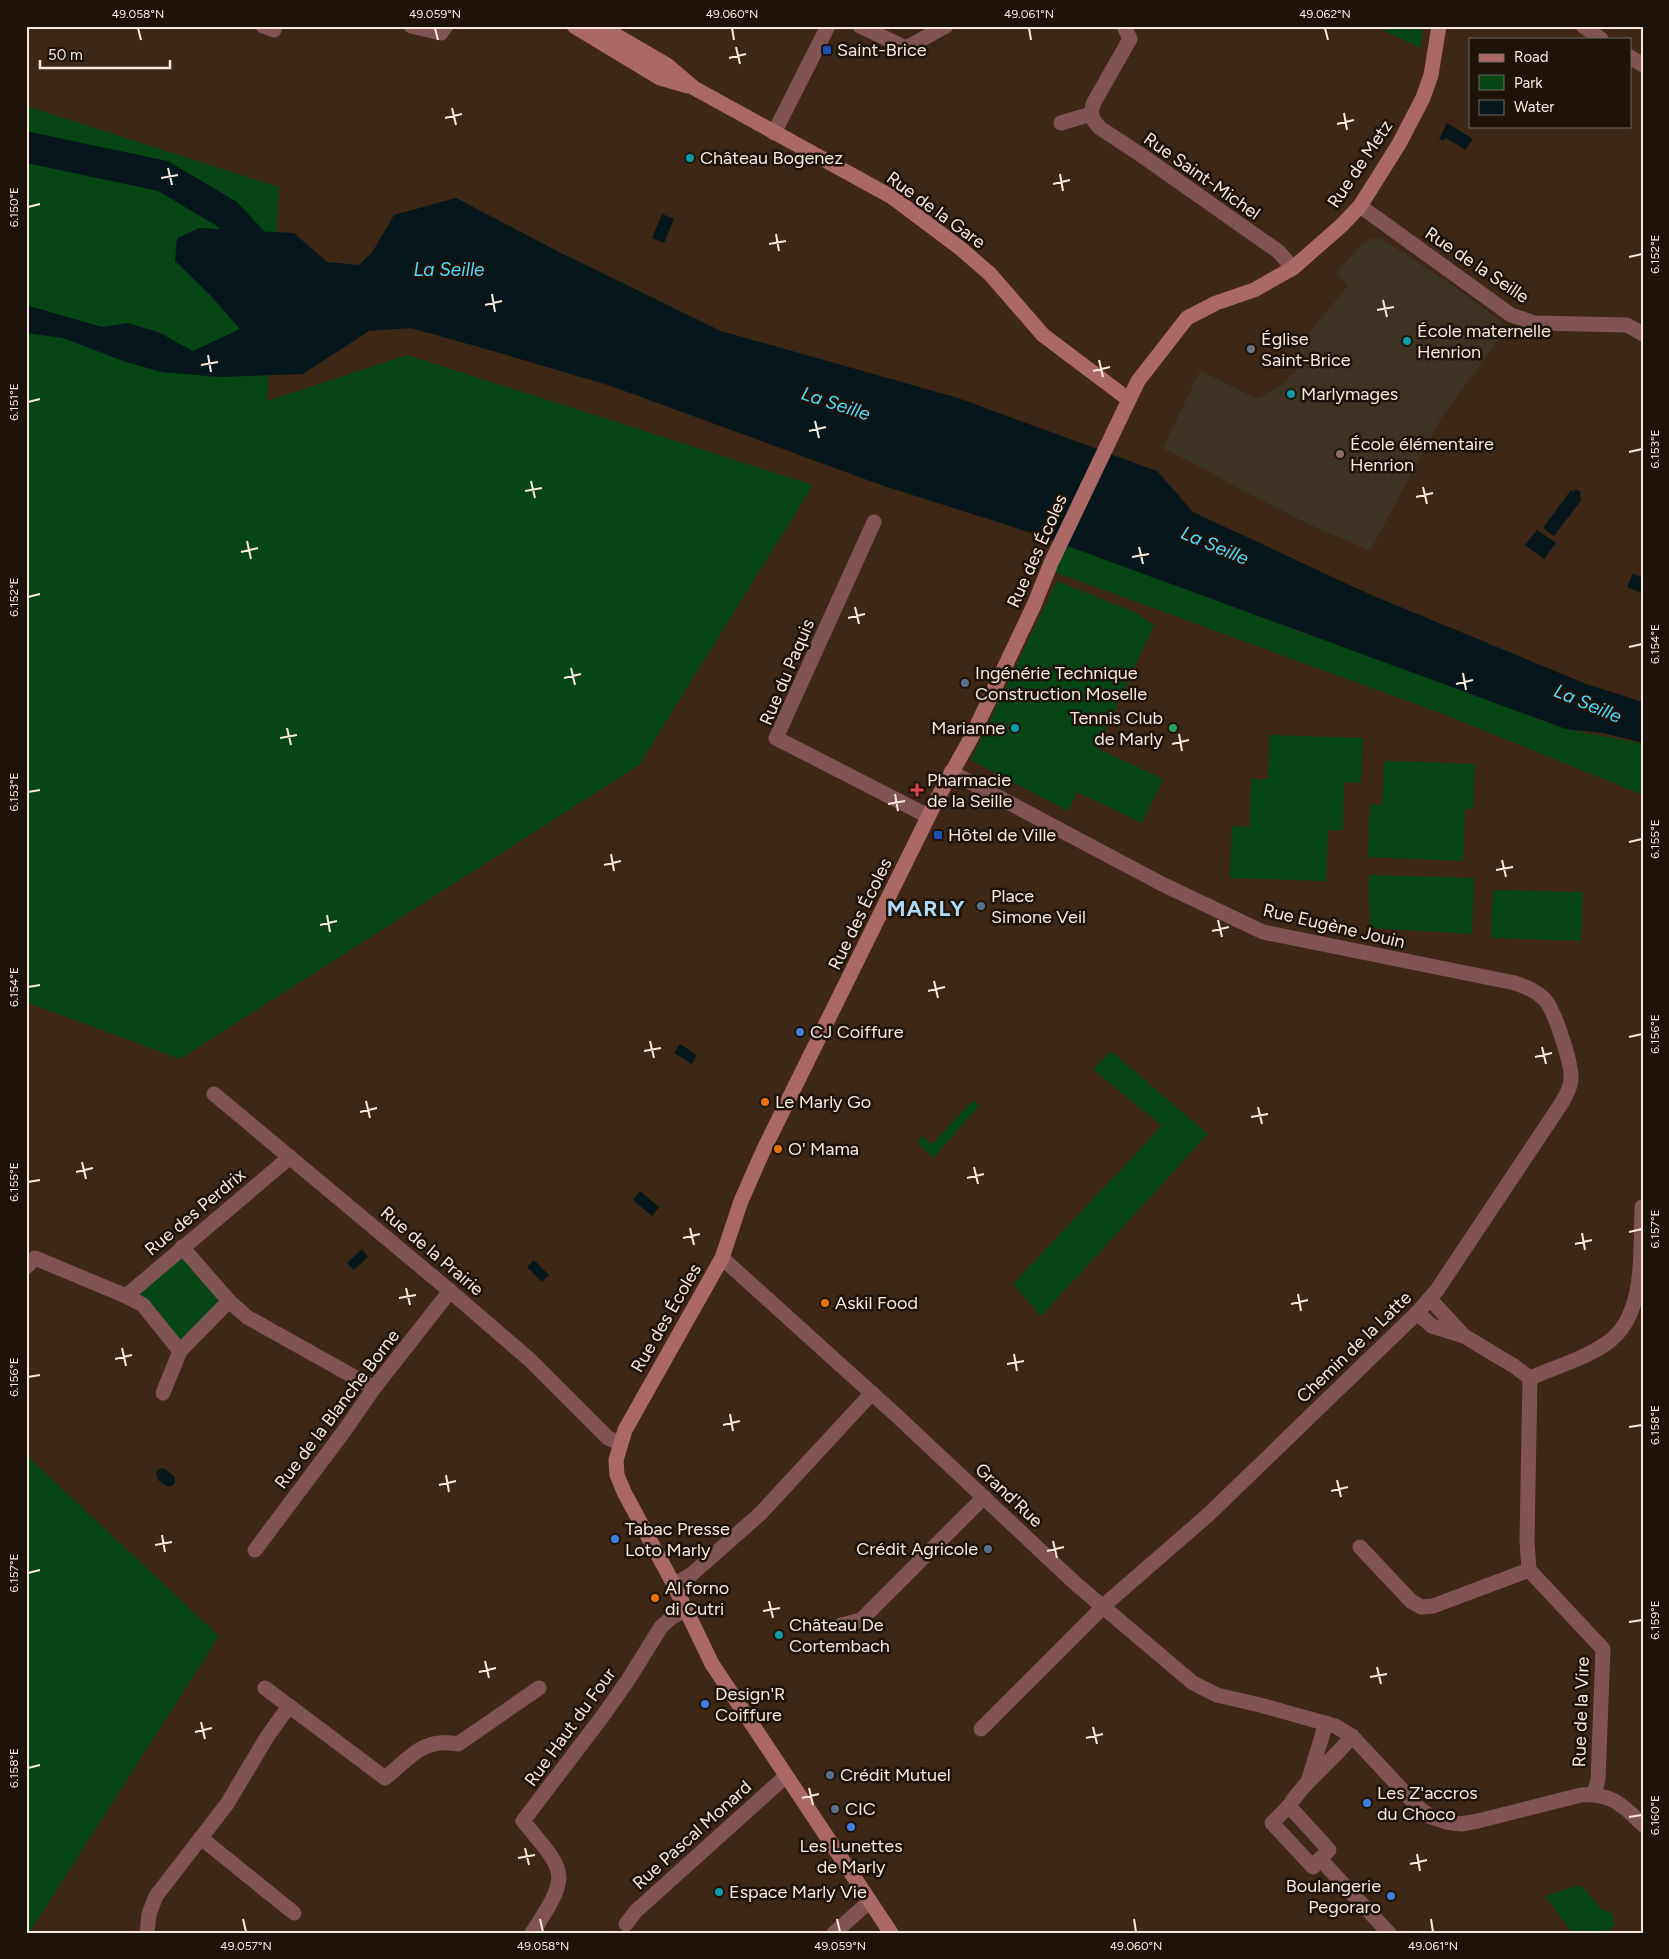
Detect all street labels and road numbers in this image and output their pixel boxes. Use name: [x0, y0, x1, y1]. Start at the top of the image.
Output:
street label: Rue de Metz: [1323, 116, 1397, 212]
street label: Rue Saint-Michel: [1139, 128, 1265, 224]
street label: Rue de la Gare: [882, 167, 990, 253]
street label: Rue de la Seille: [1421, 222, 1533, 308]
street label: Rue des Écoles: [1002, 491, 1072, 611]
street label: Rue du Paquis: [755, 616, 819, 728]
street label: Rue des Écoles: [823, 854, 897, 974]
street label: Rue Eugène Jouin: [1261, 899, 1407, 953]
street label: Rue des Perdrix: [140, 1163, 250, 1260]
street label: Rue de la Prairie: [376, 1201, 488, 1301]
street label: Rue des Écoles: [626, 1260, 706, 1376]
street label: Chemin de la Latte: [1292, 1286, 1416, 1407]
street label: Rue de la Blanche Borne: [270, 1325, 404, 1493]
street label: Grand'Rue: [971, 1458, 1047, 1532]
street label: Rue de la Vire: [1568, 1656, 1594, 1768]
street label: Rue Haut du Four: [520, 1664, 620, 1790]
street label: Rue Pascal Monard: [628, 1776, 756, 1894]

